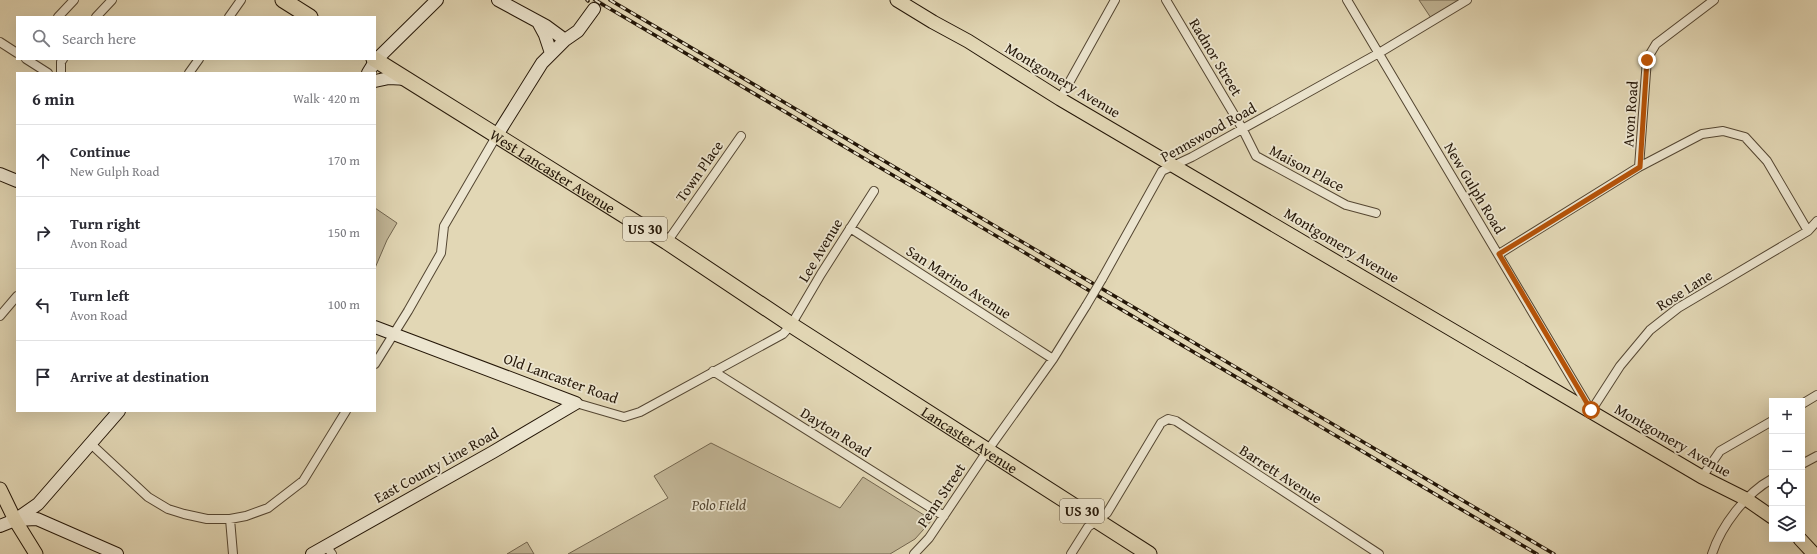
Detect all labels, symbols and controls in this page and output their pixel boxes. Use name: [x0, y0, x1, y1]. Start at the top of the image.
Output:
street label: Radnor Street: [1185, 14, 1248, 100]
search box: [16, 16, 376, 60]
icon: search: [30, 27, 52, 49]
text: Search here: [62, 28, 136, 49]
street label: Montgomery Avenue: [1001, 37, 1125, 123]
route end: [1638, 51, 1656, 69]
street label: Avon Road: [1617, 80, 1643, 148]
text: 6 min: [32, 86, 74, 111]
text: Walk · 420 m: [293, 89, 360, 108]
street label: Pennswood Road: [1156, 97, 1260, 167]
street label: West Lancaster Avenue: [486, 124, 620, 218]
street label: Town Place: [670, 136, 728, 206]
street label: New Gulph Road: [1439, 138, 1511, 238]
street label: Maison Place: [1266, 139, 1348, 197]
text: Continue: [70, 141, 131, 162]
icon: ahead: [32, 150, 54, 172]
text: 170 m: [328, 151, 360, 170]
text: New Gulph Road: [70, 162, 159, 181]
street label: Montgomery Avenue: [1280, 202, 1404, 288]
text: Turn right: [70, 213, 141, 234]
street label: Lee Avenue: [793, 214, 847, 286]
road number: US 30: [623, 217, 667, 241]
icon: right: [32, 222, 54, 244]
text: 150 m: [328, 223, 360, 242]
text: Avon Road: [70, 234, 127, 253]
street label: San Marino Avenue: [902, 240, 1016, 324]
street label: Rose Lane: [1652, 265, 1716, 315]
text: Turn left: [70, 285, 129, 306]
icon: left: [32, 294, 54, 316]
text: 100 m: [328, 295, 360, 314]
text: Avon Road: [70, 306, 127, 325]
street label: Old Lancaster Road: [501, 348, 621, 408]
icon: arrive: [32, 366, 54, 388]
text: Arrive at destination: [70, 366, 209, 387]
street label: Montgomery Avenue: [1611, 398, 1735, 482]
map controls: [1769, 398, 1805, 542]
button: +: [1769, 398, 1805, 434]
street label: Lancaster Avenue: [918, 401, 1022, 478]
route start: [1582, 401, 1600, 419]
street label: Dayton Road: [797, 402, 875, 462]
street label: East County Line Road: [370, 422, 502, 508]
button: −: [1769, 434, 1805, 470]
street label: Barrett Avenue: [1236, 439, 1326, 509]
street label: Penn Street: [912, 458, 971, 531]
button: locate: [1769, 470, 1805, 506]
park label: Polo Field: [691, 494, 746, 515]
road number: US 30: [1060, 499, 1104, 523]
button: layers: [1769, 506, 1805, 542]

